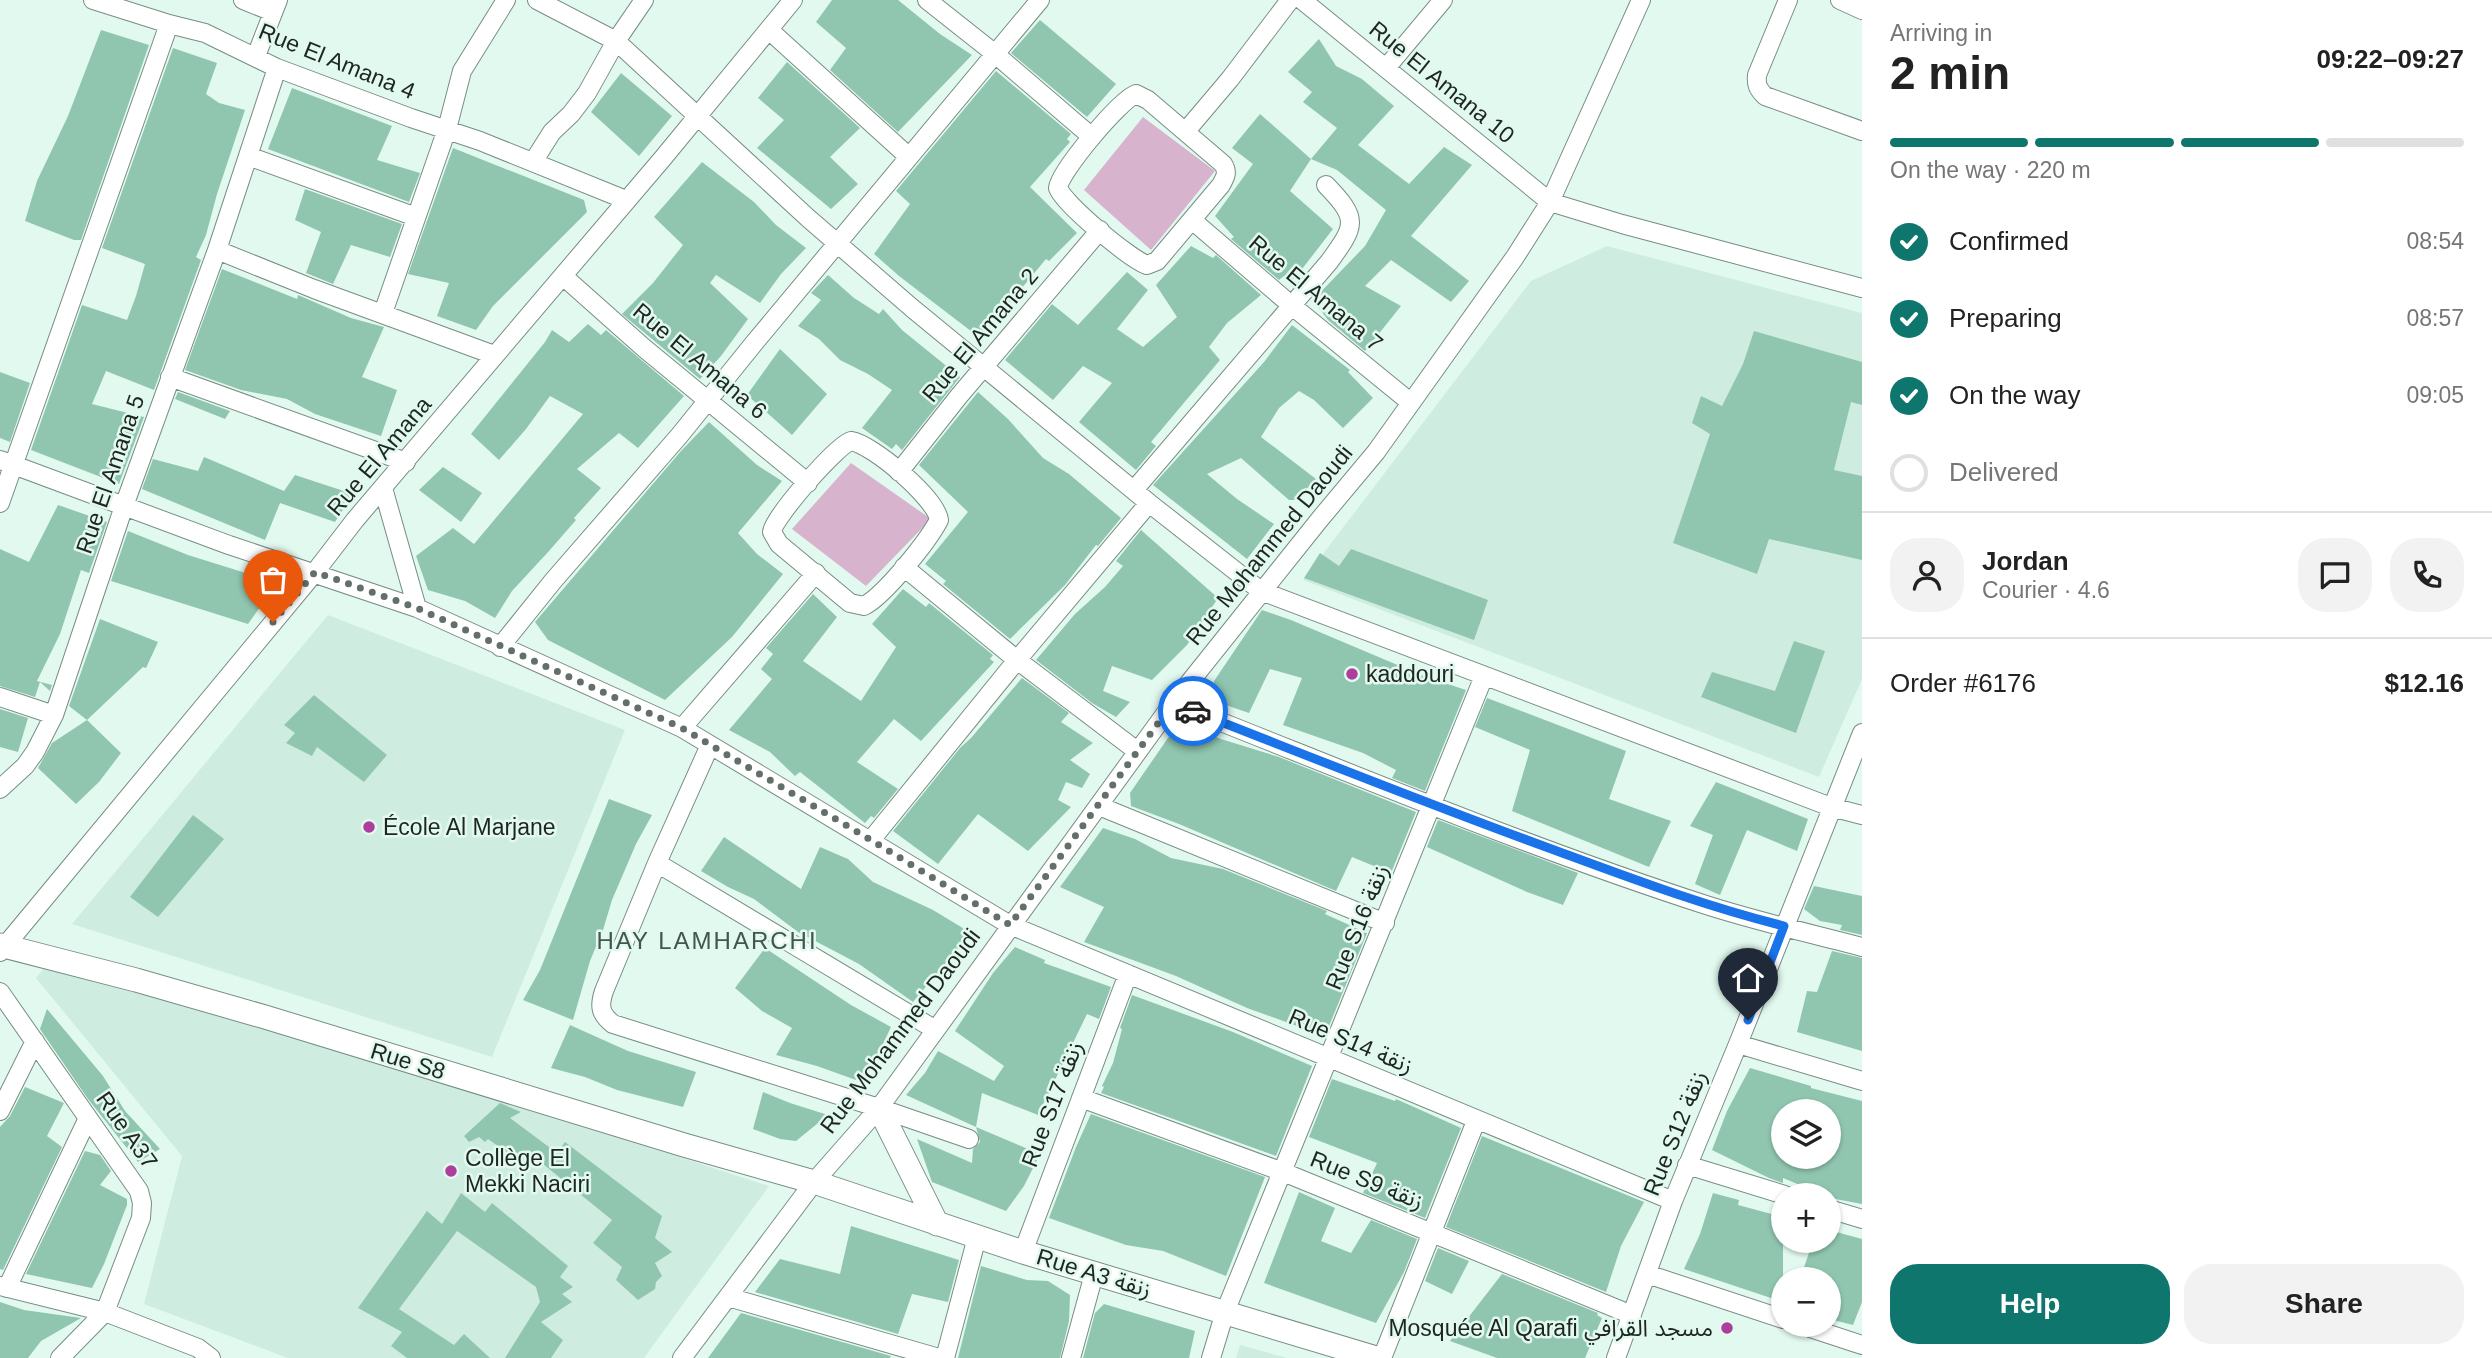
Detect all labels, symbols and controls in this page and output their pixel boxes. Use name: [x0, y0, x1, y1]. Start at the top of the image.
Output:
street label: Rue El Amana 10: [1364, 16, 1520, 148]
street label: Rue El Amana 4: [255, 18, 419, 104]
text: Arriving in: [1890, 20, 1992, 46]
text: 09:22–09:27: [2317, 44, 2464, 74]
text: 2 min: [1890, 47, 2010, 99]
text: On the way · 220 m: [1890, 157, 2091, 183]
icon: check: [1890, 223, 1928, 261]
text: Confirmed: [1949, 226, 2069, 256]
text: 08:54: [2406, 228, 2464, 254]
street label: Rue El Amana 7: [1244, 230, 1388, 356]
street label: Rue El Amana 2: [917, 263, 1043, 407]
street label: Rue El Amana 6: [628, 298, 772, 424]
icon: check: [1890, 300, 1928, 338]
text: Preparing: [1949, 303, 2062, 333]
text: 08:57: [2406, 305, 2464, 331]
icon: check: [1890, 377, 1928, 415]
text: On the way: [1949, 380, 2081, 410]
text: 09:05: [2406, 382, 2464, 408]
street label: Rue El Amana 5: [71, 391, 149, 557]
street label: Rue El Amana: [322, 391, 436, 521]
street label: Rue Mohammed Daoudi: [1180, 440, 1358, 650]
text: Delivered: [1949, 457, 2059, 487]
button: person: [1890, 538, 1964, 612]
button: chat: [2298, 538, 2372, 612]
button: phone: [2390, 538, 2464, 612]
text: Jordan: [1982, 546, 2069, 576]
pin: [243, 550, 303, 622]
icon: bag: [254, 561, 292, 599]
text: Courier · 4.6: [1982, 577, 2110, 603]
place label: kaddouri: [1366, 661, 1454, 687]
marker: kaddouri: [1344, 666, 1360, 682]
text: Order #6176: [1890, 668, 2036, 698]
text: $12.16: [2384, 668, 2464, 698]
courier: [1158, 676, 1228, 746]
icon: car: [1174, 692, 1212, 730]
place label: École Al Marjane: [383, 814, 556, 840]
marker: École Al Marjane: [361, 819, 377, 835]
street label: Rue S16 زنقة: [1320, 861, 1395, 994]
street label: Rue Mohammed Daoudi: [815, 924, 985, 1138]
district label: HAY LAMHARCHI: [596, 927, 818, 954]
pin: [1718, 948, 1778, 1020]
icon: home: [1729, 959, 1767, 997]
street label: Rue S14 زنقة: [1285, 1003, 1417, 1080]
street label: Rue S8: [368, 1037, 448, 1085]
street label: Rue S17 زنقة: [1016, 1038, 1089, 1171]
street label: Rue S12 زنقة: [1638, 1067, 1713, 1200]
street label: Rue A37: [91, 1086, 163, 1174]
map controls: [1771, 1099, 1841, 1337]
button: layers: [1771, 1099, 1841, 1169]
place label: Collège El Mekki Naciri: [465, 1145, 590, 1197]
street label: Rue S9 زنقة: [1306, 1146, 1427, 1215]
marker: Collège El Mekki Naciri: [443, 1163, 459, 1179]
button: +: [1771, 1183, 1841, 1253]
street label: Rue A3 زنقة: [1033, 1243, 1154, 1304]
button: Help: [1890, 1264, 2170, 1344]
button: Share: [2184, 1264, 2464, 1344]
button: −: [1771, 1267, 1841, 1337]
place label: Mosquée Al Qarafi مسجد القرافي: [1388, 1315, 1713, 1345]
marker: Mosquée Al Qarafi مسجد القرافي: [1719, 1320, 1735, 1336]

